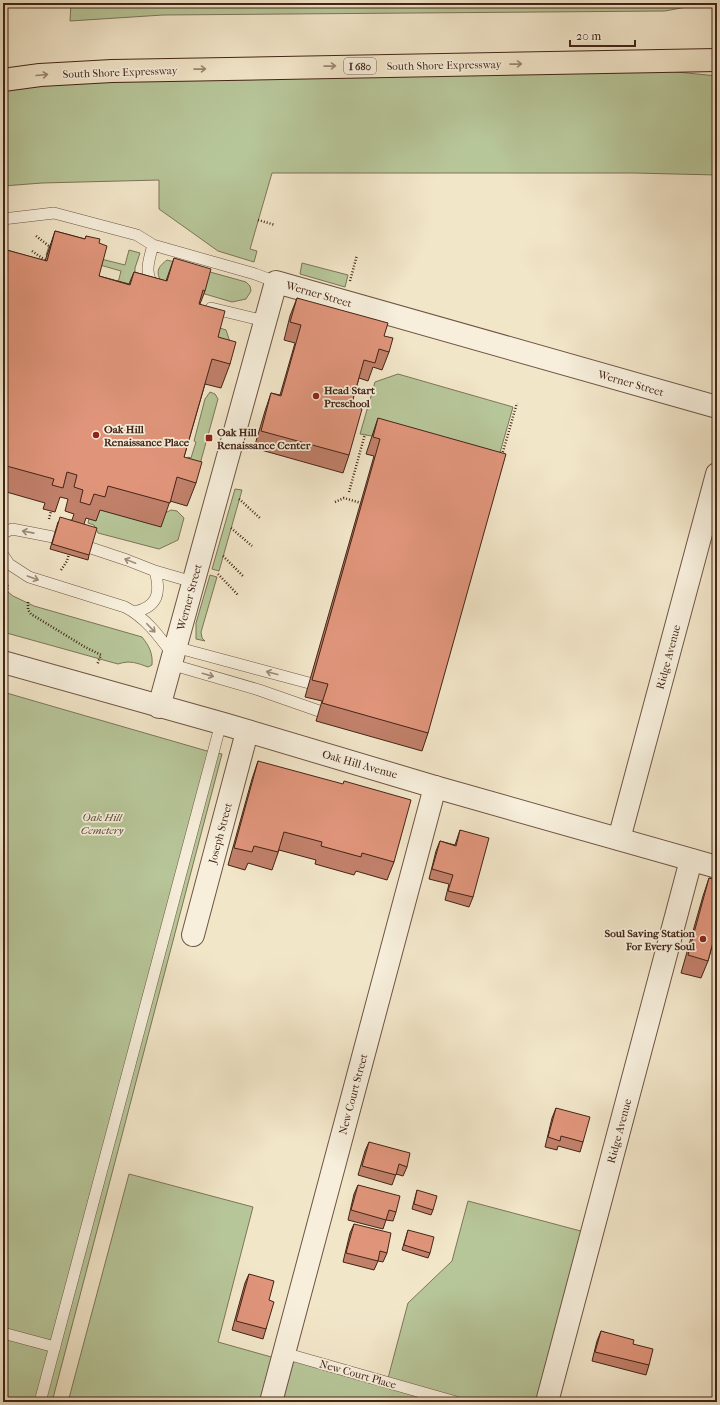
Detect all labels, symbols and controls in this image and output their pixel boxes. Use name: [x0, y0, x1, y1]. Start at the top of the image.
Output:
scale bar: [570, 22, 635, 48]
text: 20 m: [576, 29, 601, 43]
road number: I 680: [344, 58, 376, 74]
street label: South Shore Expressway: [386, 58, 503, 73]
one-way arrow: [509, 60, 522, 68]
one-way arrow: [323, 63, 336, 70]
street label: South Shore Expressway: [62, 64, 179, 81]
one-way arrow: [193, 65, 206, 73]
one-way arrow: [35, 72, 48, 79]
street label: Werner Street: [283, 279, 353, 310]
street label: Werner Street: [595, 368, 665, 399]
place label: Head Start Preschool: [324, 384, 376, 410]
marker: Head Start Preschool: [311, 391, 321, 401]
place label: Oak Hill Renaissance Place: [104, 423, 190, 449]
place label: Oak Hill Renaissance Center: [217, 426, 311, 452]
marker: Oak Hill Renaissance Place: [91, 430, 101, 440]
marker: Oak Hill Renaissance Center: [204, 433, 214, 443]
one-way arrow: [22, 528, 35, 536]
one-way arrow: [124, 557, 136, 564]
street label: Werner Street: [174, 563, 205, 633]
one-way arrow: [27, 575, 40, 582]
one-way arrow: [147, 623, 156, 633]
street label: Ridge Avenue: [654, 623, 683, 691]
one-way arrow: [265, 669, 278, 676]
one-way arrow: [201, 672, 214, 679]
street label: Oak Hill Avenue: [321, 748, 400, 782]
street label: Joseph Street: [206, 801, 235, 866]
park label: Oak Hill Cemetery: [81, 811, 124, 837]
place label: Soul Saving Station For Every Soul: [605, 927, 696, 953]
marker: Soul Saving Station For Every Soul: [698, 934, 708, 944]
street label: New Court Street: [336, 1052, 371, 1136]
street label: Ridge Avenue: [605, 1097, 634, 1165]
street label: New Court Place: [318, 1357, 398, 1392]

